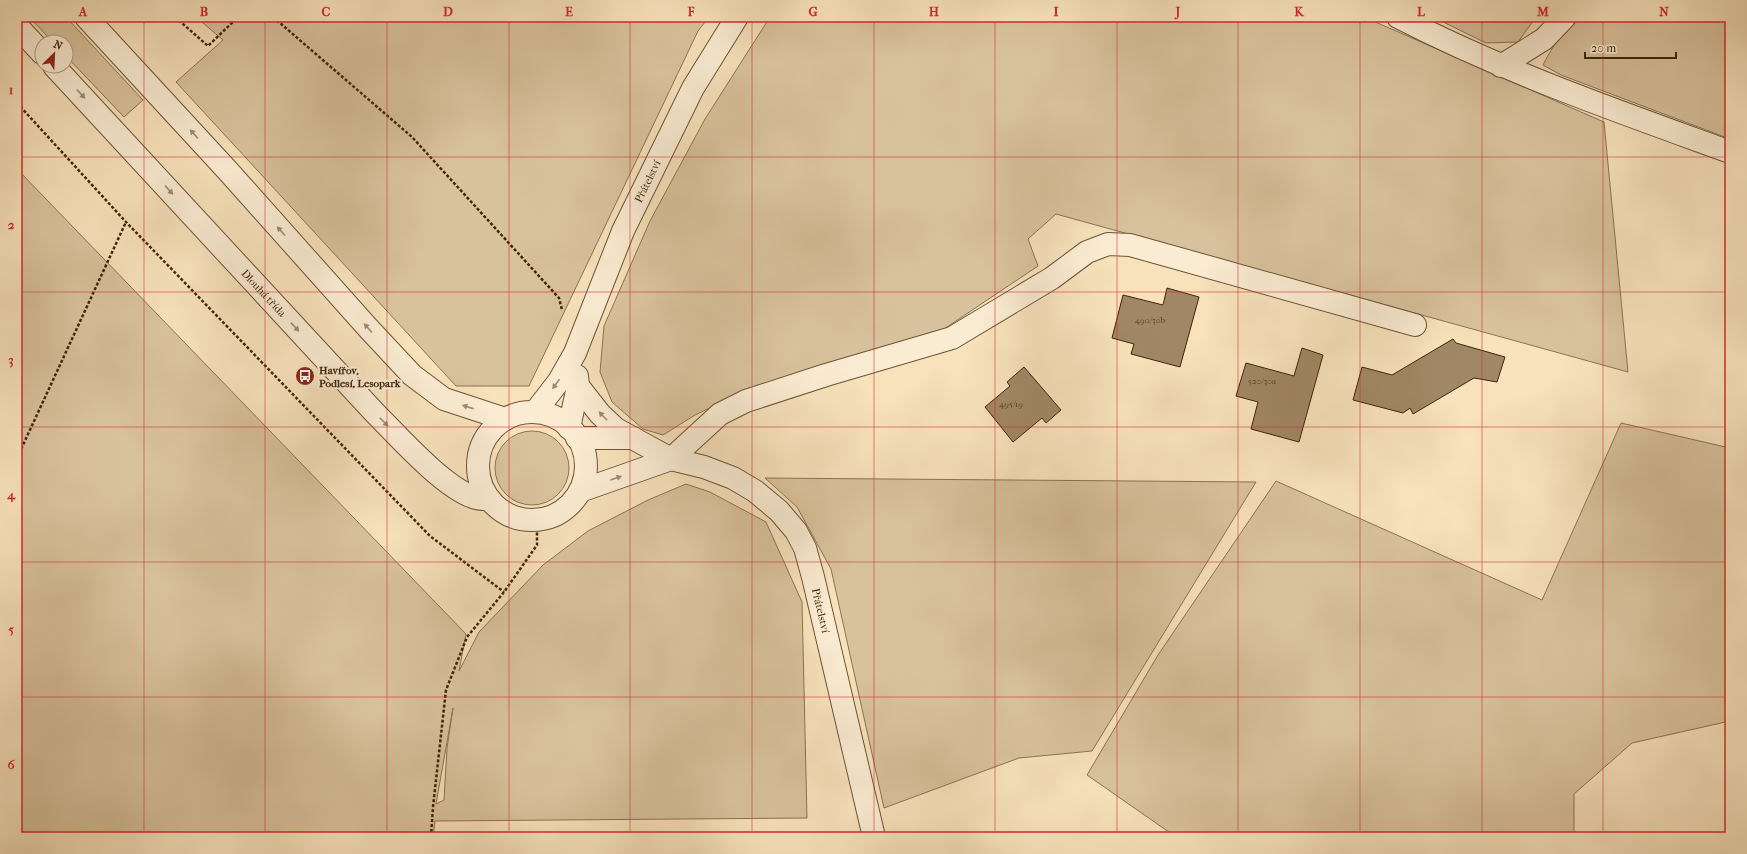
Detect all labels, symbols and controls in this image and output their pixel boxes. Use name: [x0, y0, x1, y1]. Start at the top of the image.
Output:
text: A: [78, 4, 88, 19]
text: B: [200, 4, 209, 19]
text: C: [322, 4, 331, 19]
text: D: [443, 4, 453, 19]
text: E: [565, 4, 573, 19]
text: F: [687, 4, 695, 19]
text: G: [808, 4, 818, 19]
text: H: [929, 4, 940, 19]
text: I: [1053, 4, 1059, 19]
text: J: [1174, 4, 1181, 20]
text: K: [1294, 4, 1305, 19]
text: L: [1417, 4, 1426, 19]
text: M: [1536, 4, 1549, 19]
text: N: [1659, 4, 1669, 19]
north arrow: [34, 34, 74, 74]
scale bar: [1585, 34, 1676, 60]
text: N: [51, 38, 65, 53]
text: 20 m: [1591, 41, 1616, 55]
text: 1: [9, 82, 14, 97]
one-way arrow: [76, 89, 86, 99]
one-way arrow: [190, 130, 199, 139]
street label: Přátelství: [632, 157, 664, 205]
one-way arrow: [165, 185, 174, 195]
text: 2: [8, 217, 15, 232]
one-way arrow: [277, 226, 286, 236]
street label: Dlouhá třída: [239, 267, 289, 320]
house number: 490/30b: [1135, 315, 1166, 325]
one-way arrow: [290, 322, 300, 332]
one-way arrow: [363, 323, 372, 333]
text: 3: [8, 352, 14, 368]
place label: Havířov, Podlesí, Lesopark: [319, 364, 401, 390]
bus stop icon: Havířov, Podlesí, Lesopark: [294, 365, 316, 387]
house number: 520/30a: [1248, 376, 1277, 386]
one-way arrow: [553, 379, 561, 389]
house number: 495/19: [999, 399, 1023, 409]
one-way arrow: [462, 404, 474, 410]
one-way arrow: [598, 411, 608, 421]
one-way arrow: [379, 417, 389, 427]
one-way arrow: [611, 475, 623, 481]
text: 4: [6, 487, 16, 503]
street label: Přátelství: [809, 587, 833, 635]
text: 5: [8, 622, 14, 637]
text: 6: [7, 757, 15, 772]

